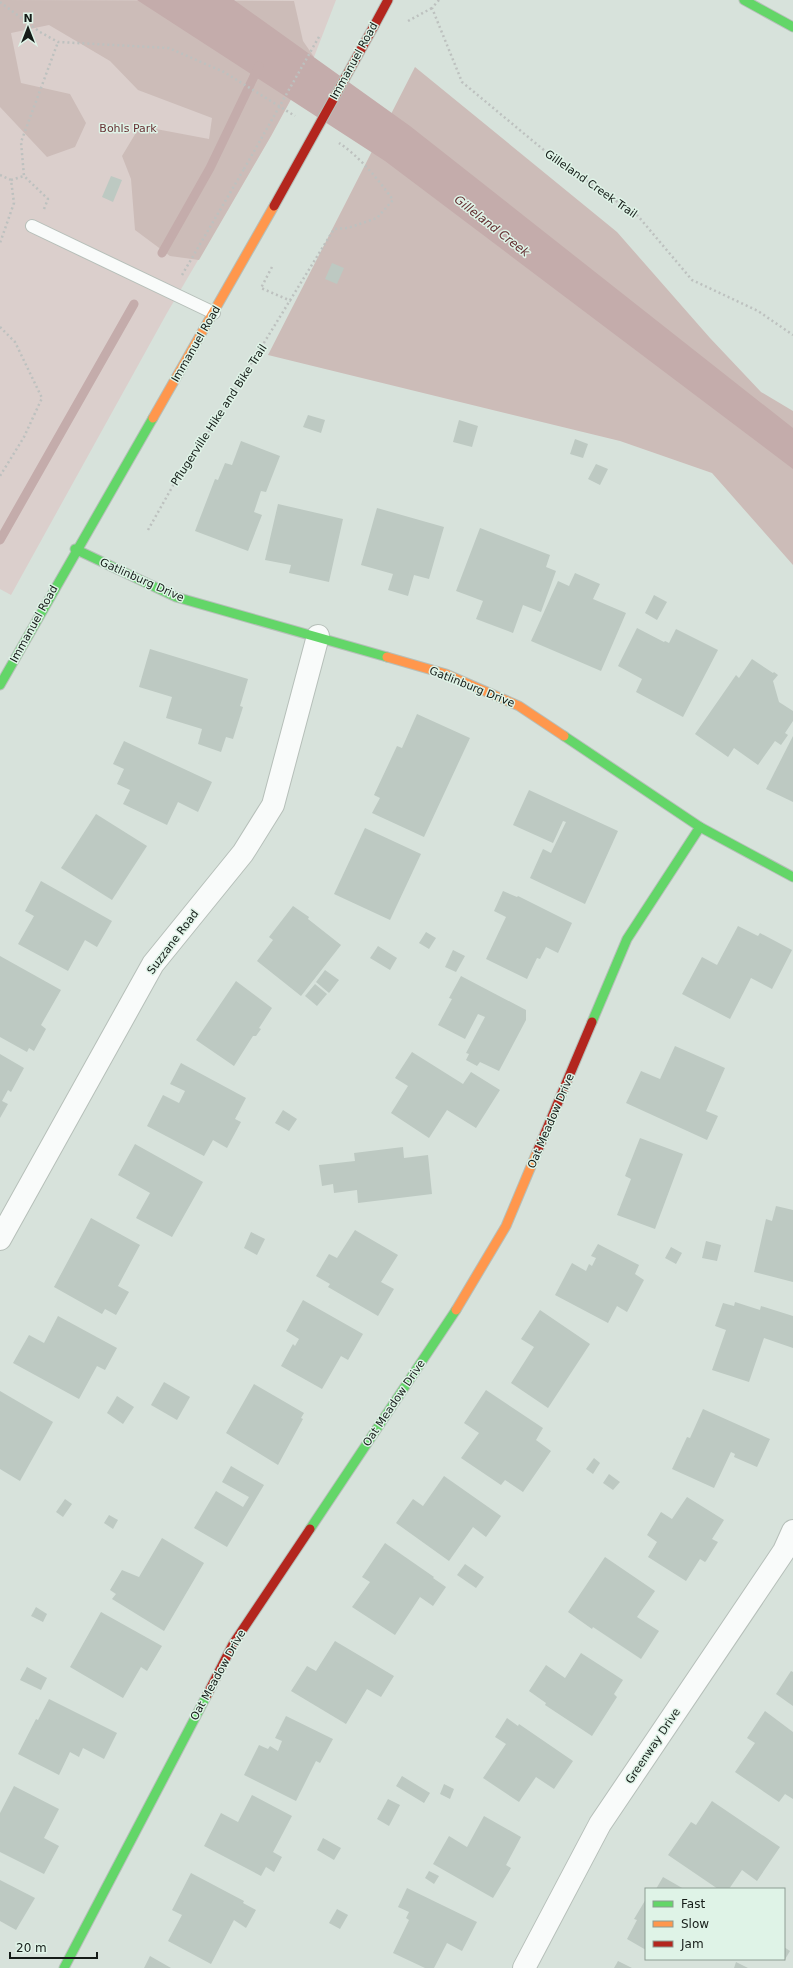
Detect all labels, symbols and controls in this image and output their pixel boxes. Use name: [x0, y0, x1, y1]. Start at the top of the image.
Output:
north arrow: [8, 8, 48, 48]
text: N: [23, 12, 33, 25]
street label: Immanuel Road: [327, 20, 381, 102]
park label: Bohls Park: [99, 122, 157, 135]
street label: Gilleland Creek Trail: [542, 147, 640, 221]
water label: Gilleland Creek: [452, 192, 533, 260]
street label: Immanuel Road: [169, 303, 223, 385]
street label: Pflugerville Hike and Bike Trail: [168, 342, 270, 488]
street label: Gatlinburg Drive: [98, 556, 186, 604]
street label: Immanuel Road: [7, 583, 61, 665]
street label: Gatlinburg Drive: [427, 664, 517, 710]
street label: Suzzane Road: [145, 907, 201, 977]
street label: Oat Meadow Drive: [525, 1071, 577, 1170]
street label: Oat Meadow Drive: [360, 1357, 428, 1449]
street label: Oat Meadow Drive: [188, 1627, 248, 1723]
street label: Greenway Drive: [623, 1706, 683, 1786]
legend: [645, 1888, 785, 1960]
text: Fast: [681, 1897, 705, 1911]
text: Slow: [681, 1917, 709, 1931]
scale bar: [10, 1934, 97, 1960]
text: Jam: [680, 1937, 704, 1951]
text: 20 m: [16, 1941, 47, 1955]

